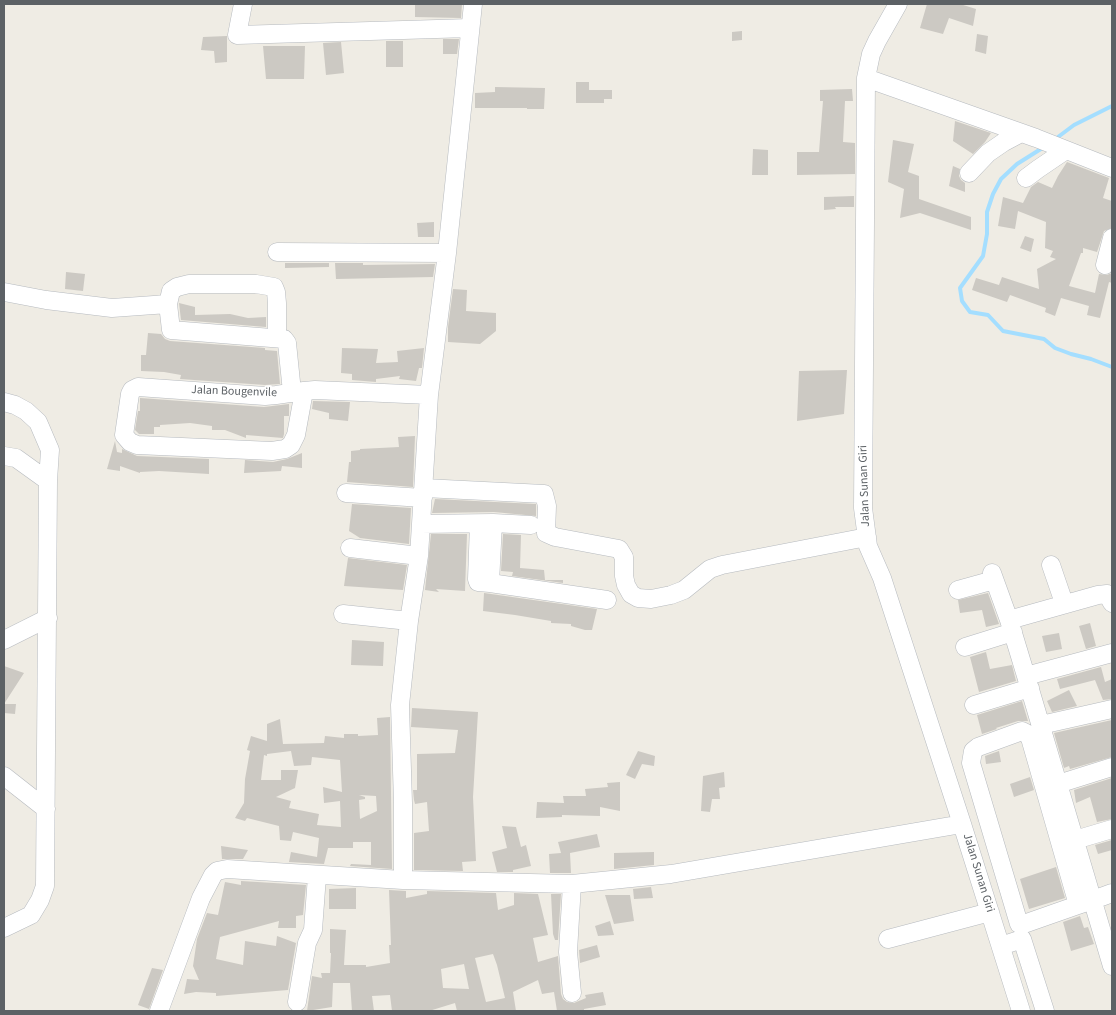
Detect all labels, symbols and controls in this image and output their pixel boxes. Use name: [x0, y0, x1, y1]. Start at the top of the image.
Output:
street label: Jalan Bougenvile: [191, 383, 277, 401]
street label: Jalan Sunan Giri: [856, 445, 874, 527]
street label: Jalan Sunan Giri: [959, 832, 997, 914]

